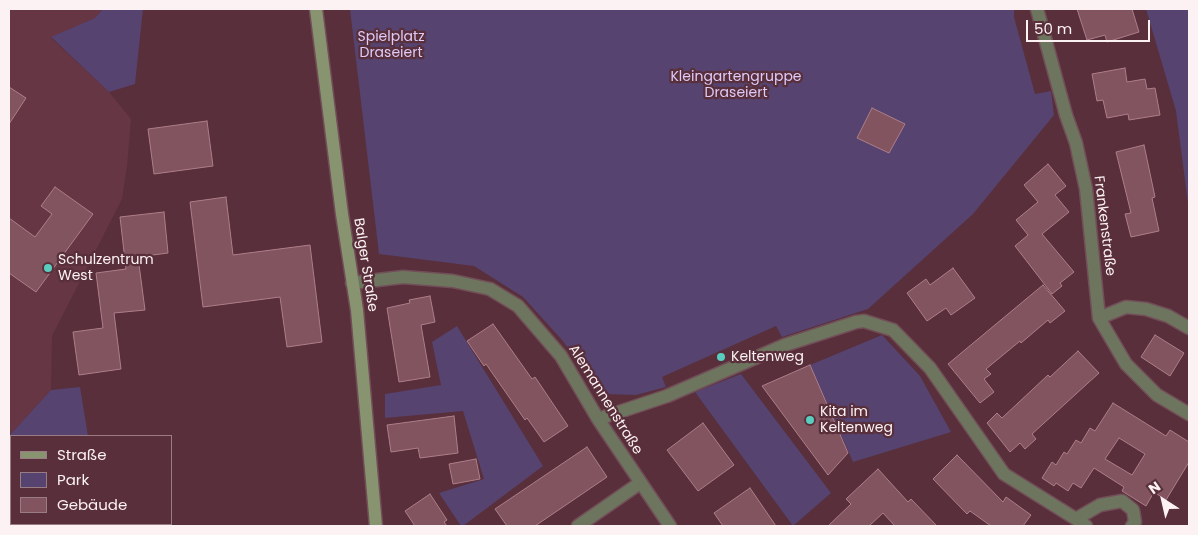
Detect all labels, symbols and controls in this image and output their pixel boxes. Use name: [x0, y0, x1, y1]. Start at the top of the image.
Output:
scale bar: [1028, 10, 1152, 42]
text: 50 m: [1034, 18, 1072, 39]
park label: Spielplatz Draseiert: [357, 29, 425, 62]
park label: Kleingartengruppe Draseiert: [670, 69, 802, 102]
street label: Frankenstraße: [1090, 175, 1118, 277]
street label: Balger Straße: [349, 217, 381, 313]
place label: Schulzentrum West: [58, 252, 154, 284]
marker: Schulzentrum West: [42, 262, 54, 274]
street label: Alemannenstraße: [564, 342, 646, 458]
place label: Keltenweg: [731, 349, 804, 365]
marker: Keltenweg: [715, 351, 727, 363]
place label: Kita im Keltenweg: [820, 404, 893, 437]
marker: Kita im Keltenweg: [804, 414, 816, 426]
legend: [10, 435, 172, 525]
text: Straße: [57, 444, 107, 465]
text: Park: [57, 469, 89, 490]
north arrow: [1138, 475, 1188, 525]
text: N: [1144, 477, 1164, 499]
text: Gebäude: [57, 494, 127, 515]

